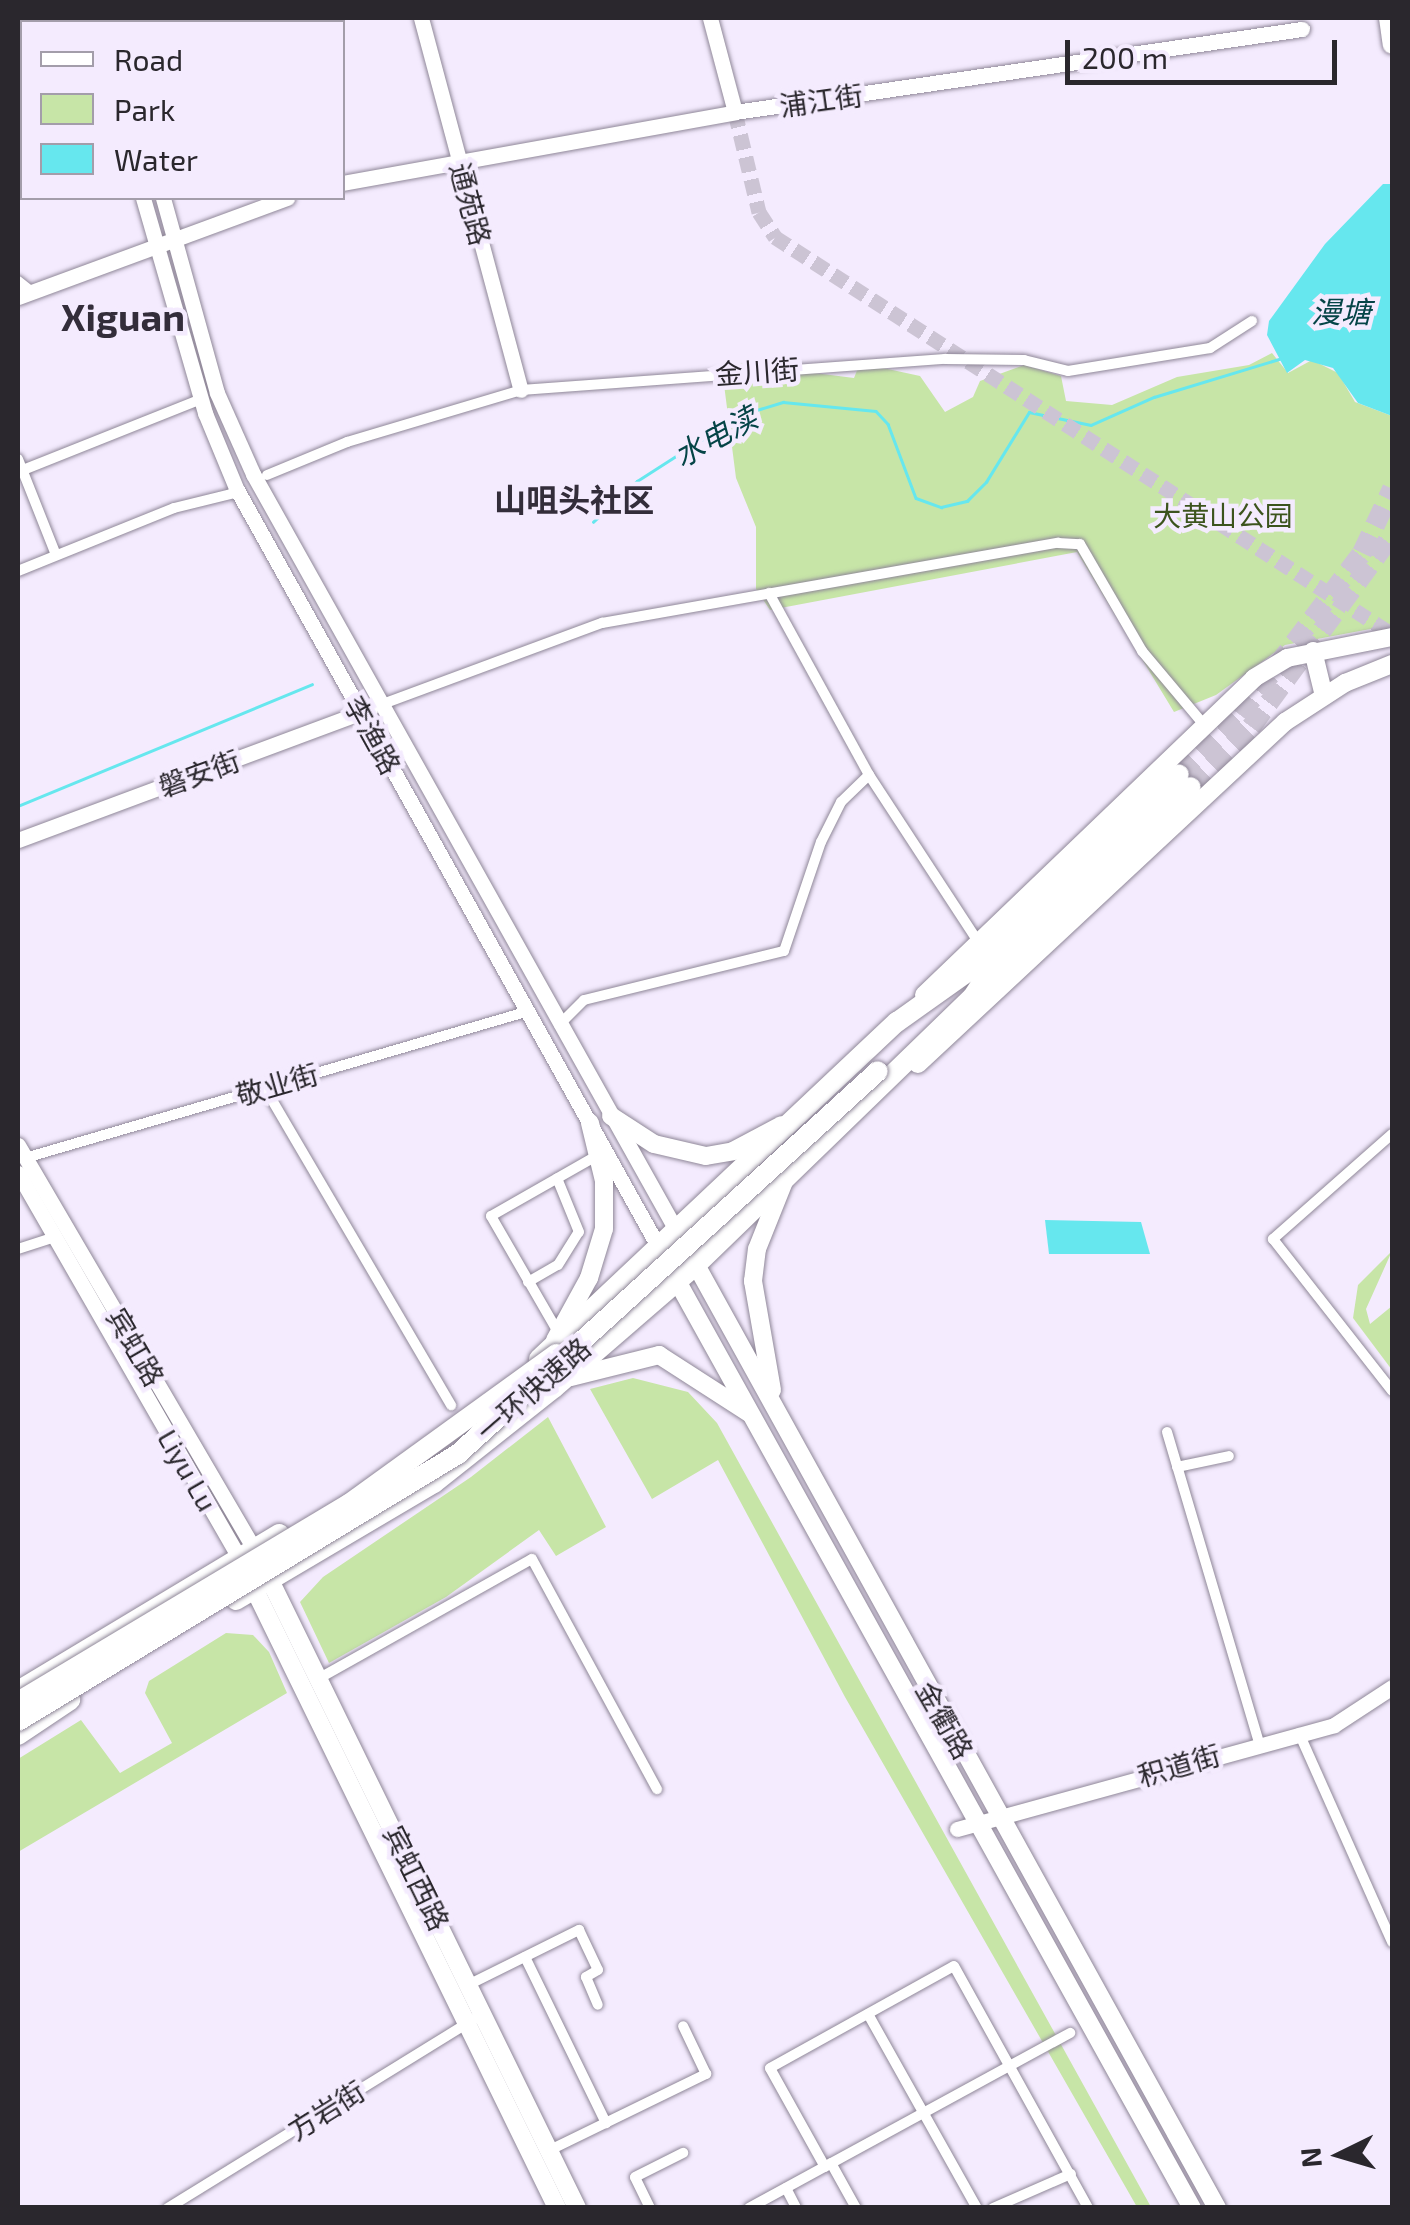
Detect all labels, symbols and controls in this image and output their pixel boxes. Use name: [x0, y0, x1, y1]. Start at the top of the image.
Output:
legend: [20, 20, 345, 200]
scale bar: [1070, 20, 1342, 82]
text: 200 m: [1082, 39, 1168, 75]
text: Road: [114, 41, 183, 77]
street label: 浦江街: [777, 78, 865, 122]
text: Park: [114, 91, 175, 127]
text: Water: [114, 141, 198, 177]
street label: 通苑路: [444, 159, 498, 249]
water label: 漫塘: [1311, 293, 1371, 329]
district label: Xiguan: [61, 294, 185, 340]
street label: 金川街: [714, 351, 800, 391]
water label: 水电渎: [667, 398, 763, 474]
district label: 山咀头社区: [494, 480, 654, 518]
park label: 大黄山公园: [1153, 498, 1293, 532]
street label: 李渔路: [338, 690, 408, 780]
street label: 磐安街: [154, 743, 244, 803]
street label: 敬业街: [232, 1056, 322, 1112]
street label: 宾虹路: [100, 1302, 172, 1392]
street label: 一环快速路: [469, 1330, 597, 1448]
street label: Liyu Lu: [151, 1423, 225, 1517]
street label: 金衢路: [909, 1675, 981, 1765]
street label: 积道街: [1134, 1737, 1224, 1793]
street label: 宾虹西路: [377, 1820, 457, 1936]
street label: 方岩街: [281, 2073, 371, 2147]
north arrow: [1290, 2105, 1390, 2205]
text: N: [1292, 2146, 1328, 2169]

